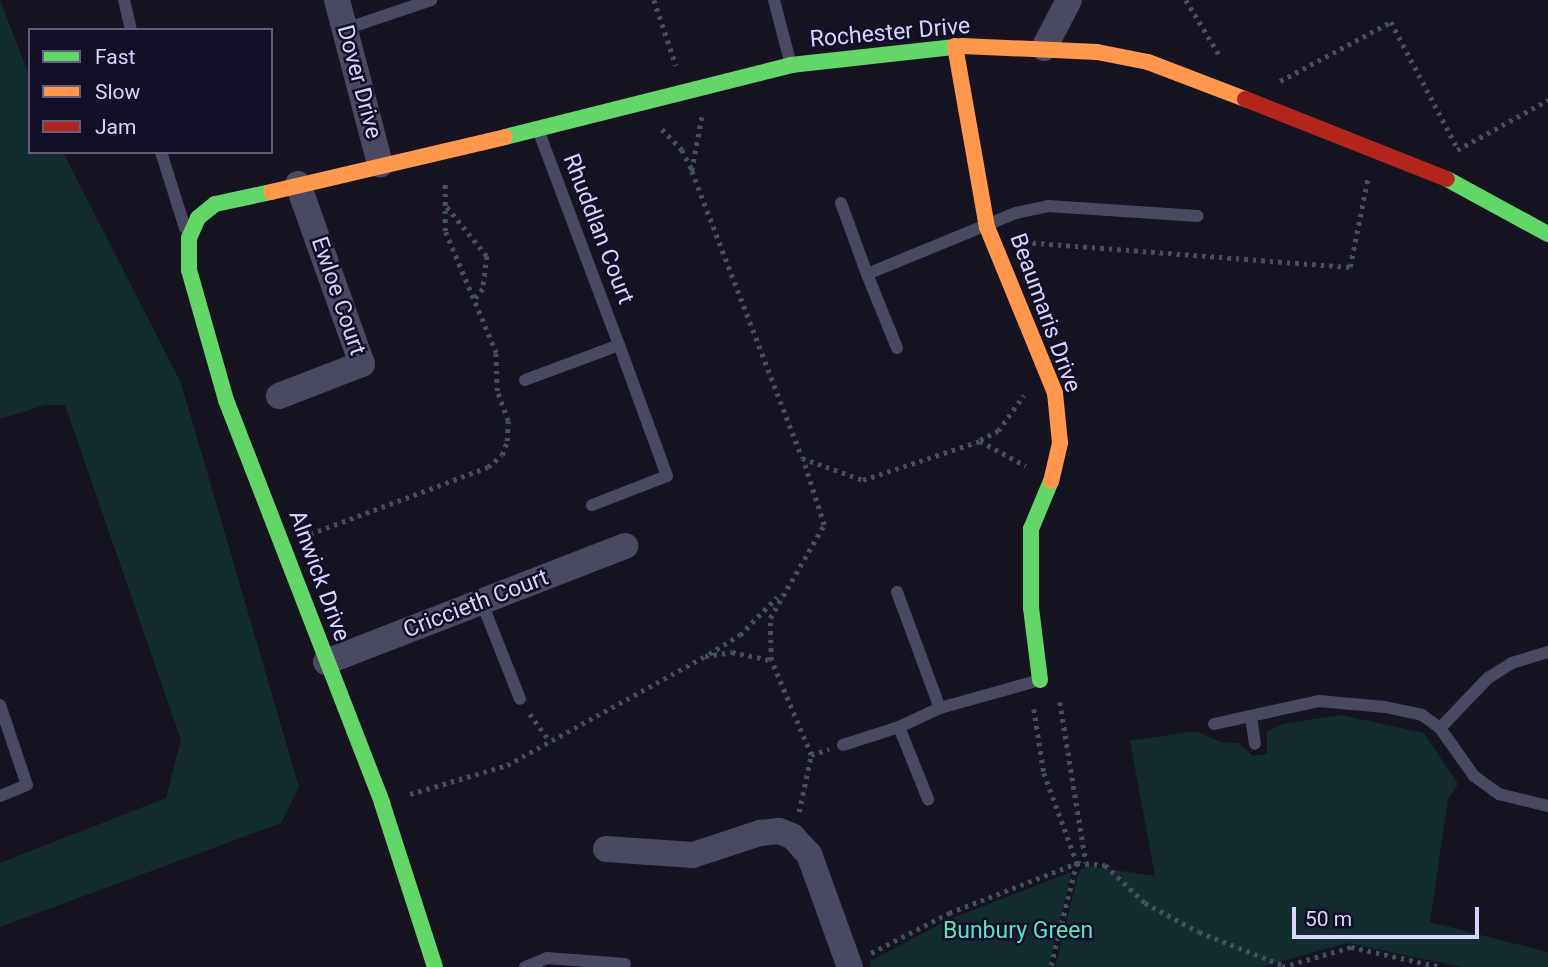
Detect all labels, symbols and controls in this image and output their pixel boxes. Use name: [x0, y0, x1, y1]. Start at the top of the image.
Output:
street label: Rochester Drive: [809, 12, 971, 54]
street label: Dover Drive: [331, 22, 387, 142]
legend: [28, 28, 273, 154]
text: Fast: [95, 45, 135, 69]
text: Slow: [95, 80, 140, 104]
text: Jam: [95, 115, 136, 139]
street label: Rhuddlan Court: [557, 150, 639, 308]
street label: Beaumaris Drive: [1003, 230, 1087, 396]
street label: Ewloe Court: [305, 233, 371, 359]
street label: Alnwick Drive: [283, 507, 355, 645]
street label: Criccieth Court: [400, 564, 552, 644]
scale bar: [1296, 894, 1483, 938]
text: 50 m: [1305, 907, 1352, 931]
park label: Bunbury Green: [943, 917, 1093, 945]

